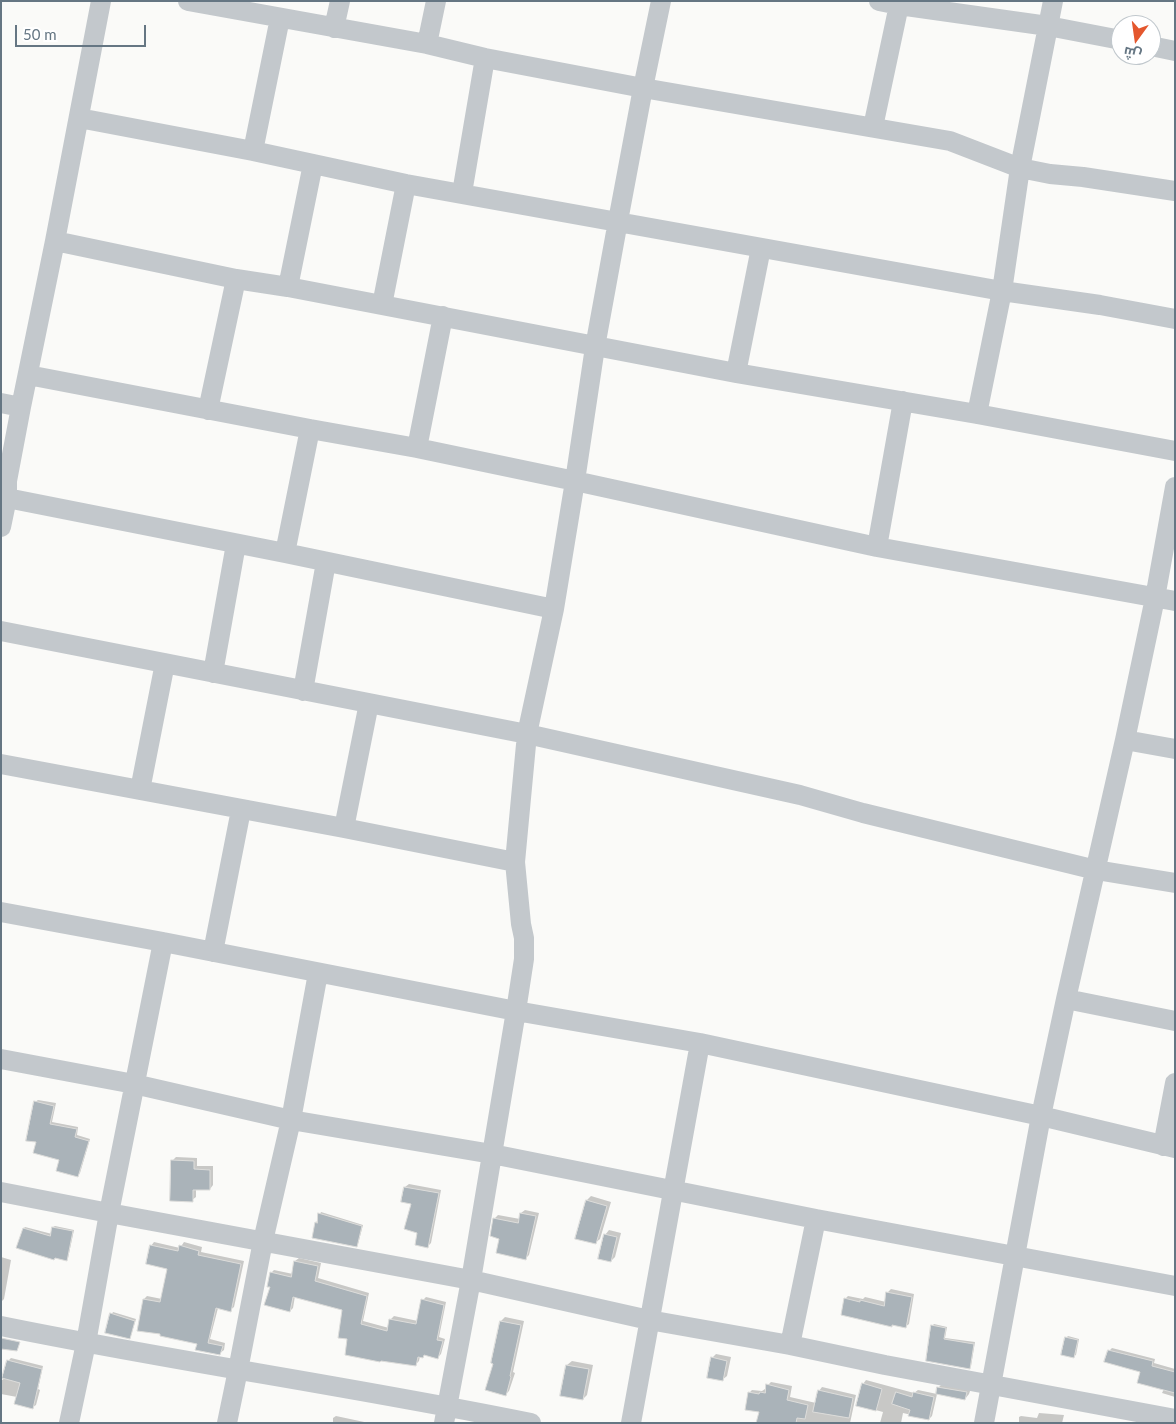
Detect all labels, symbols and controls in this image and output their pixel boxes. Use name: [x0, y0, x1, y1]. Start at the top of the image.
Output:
scale bar: [18, 15, 149, 47]
north arrow: [1111, 15, 1161, 65]
text: 50 m: [23, 25, 57, 43]
text: ش: [1122, 44, 1143, 64]

